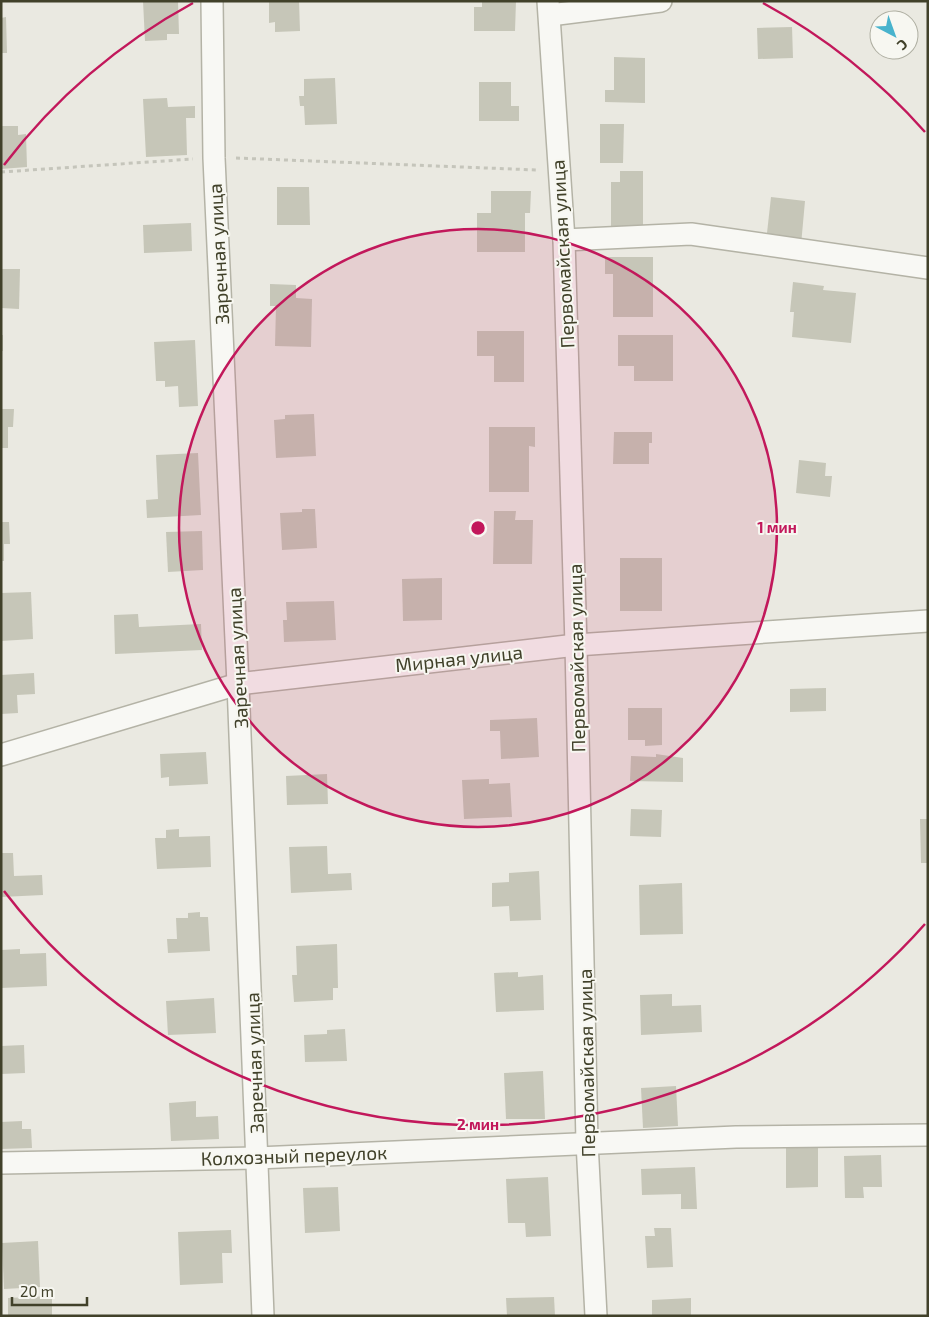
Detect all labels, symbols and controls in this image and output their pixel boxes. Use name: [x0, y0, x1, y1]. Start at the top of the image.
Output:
north arrow: [869, 10, 919, 60]
text: С: [894, 36, 912, 54]
street label: Первомайская улица: [546, 159, 579, 349]
street label: Заречная улица: [203, 183, 234, 325]
text: 1 мин: [757, 518, 797, 536]
centre of rings: [469, 519, 487, 537]
street label: Первомайская улица: [563, 563, 590, 753]
street label: Заречная улица: [222, 587, 253, 729]
street label: Мирная улица: [394, 640, 524, 677]
street label: Первомайская улица: [573, 968, 600, 1158]
street label: Заречная улица: [240, 992, 269, 1134]
text: 2 мин: [457, 1115, 499, 1133]
street label: Колхозный переулок: [200, 1140, 388, 1171]
scale bar: [12, 1274, 88, 1306]
text: 20 m: [20, 1282, 54, 1300]

